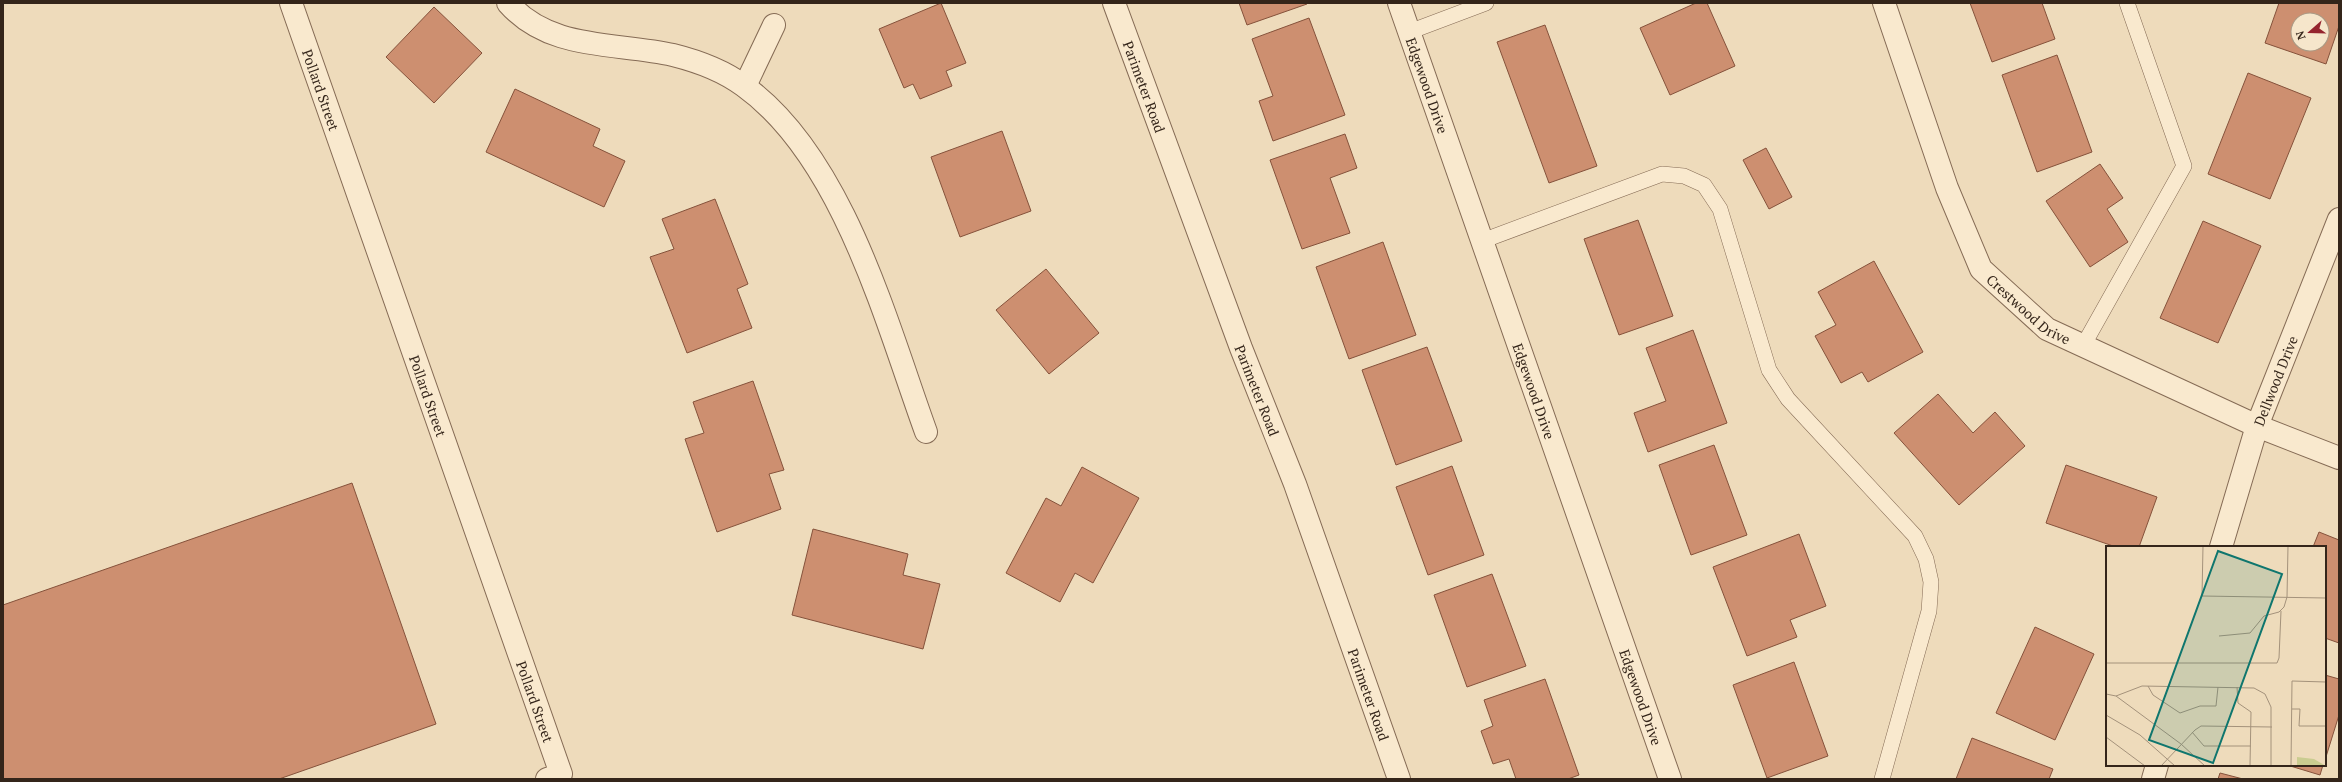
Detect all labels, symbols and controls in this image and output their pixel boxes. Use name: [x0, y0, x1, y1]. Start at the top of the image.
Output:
north arrow: [2290, 12, 2330, 52]
text: N: [2292, 28, 2309, 42]
street label: Edgewood Drive: [1402, 35, 1453, 136]
street label: Parimeter Road: [1119, 38, 1170, 135]
street label: Pollard Street: [298, 46, 345, 134]
street label: Crestwood Drive: [1983, 270, 2074, 348]
street label: Dellwood Drive: [2249, 333, 2301, 429]
street label: Edgewood Drive: [1509, 340, 1560, 442]
street label: Parimeter Road: [1231, 342, 1284, 439]
street label: Pollard Street: [405, 352, 452, 440]
inset map: [2106, 546, 2326, 766]
street label: Parimeter Road: [1344, 646, 1394, 743]
street label: Edgewood Drive: [1616, 646, 1667, 747]
street label: Pollard Street: [513, 658, 559, 746]

